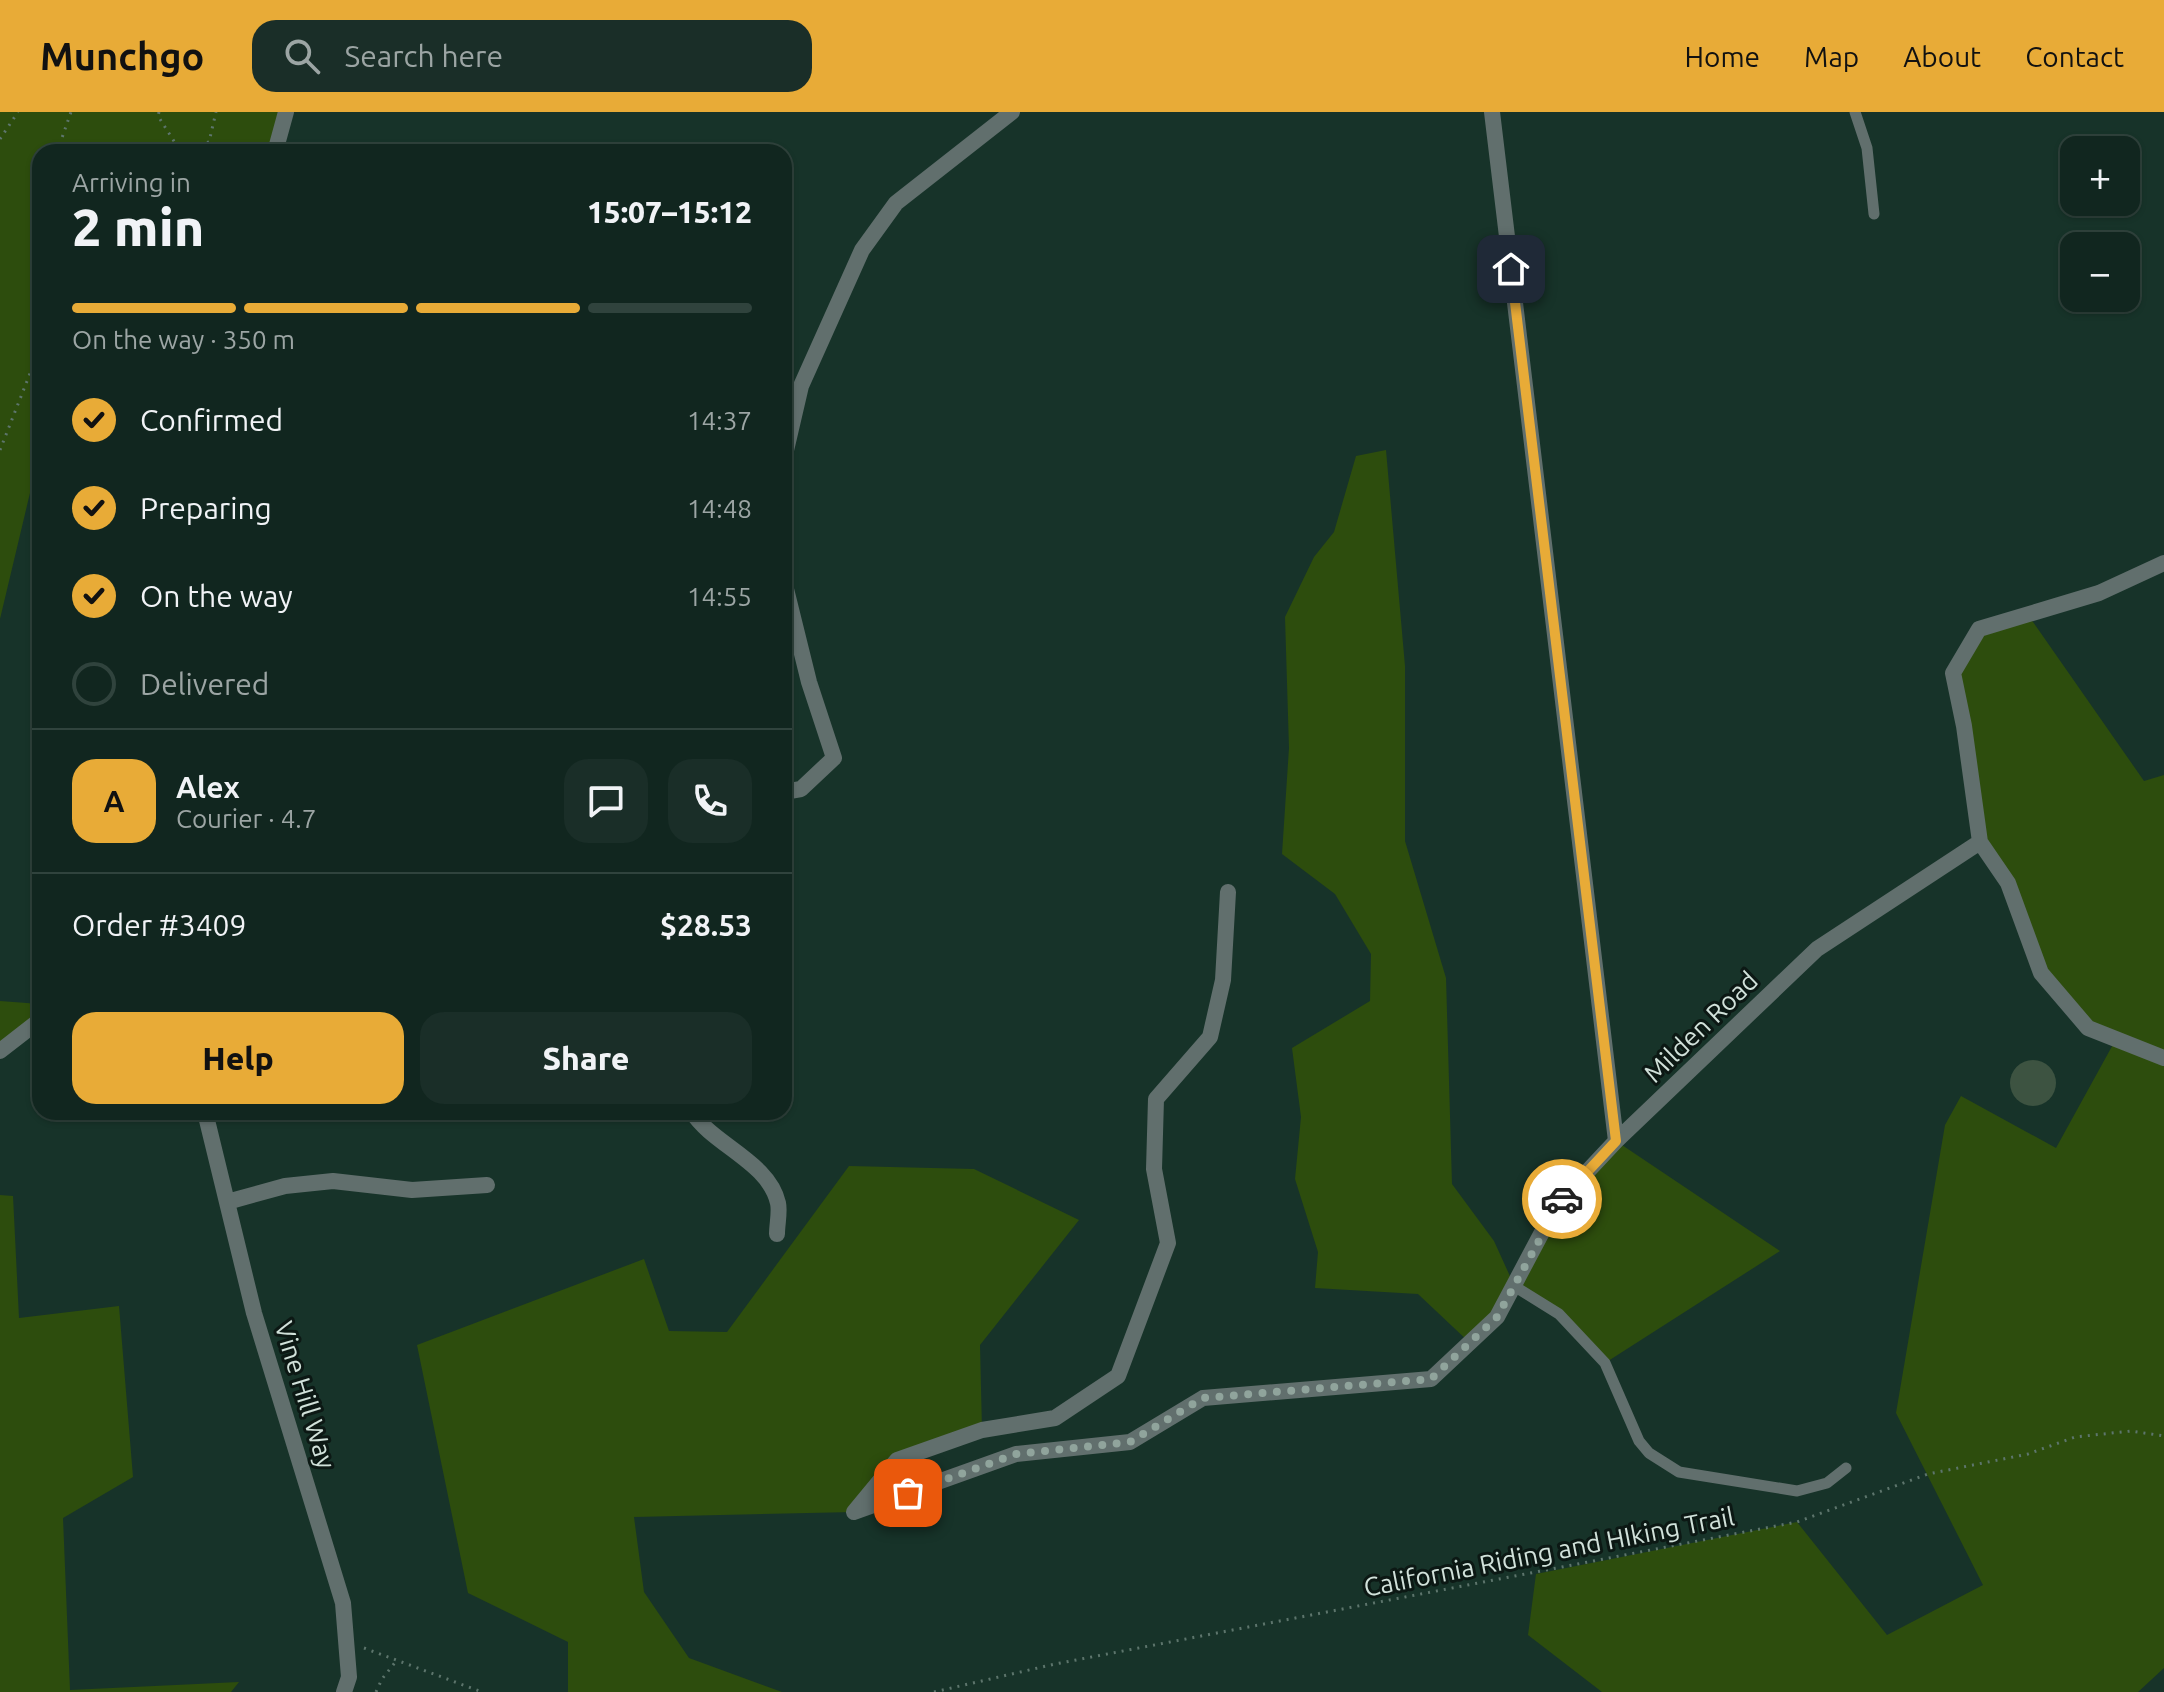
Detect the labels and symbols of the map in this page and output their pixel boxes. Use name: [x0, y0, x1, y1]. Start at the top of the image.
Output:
pin: [1477, 235, 1545, 303]
street label: Milden Road: [1638, 965, 1763, 1088]
courier: [1522, 1159, 1602, 1239]
street label: Vine Hill Way: [269, 1318, 342, 1472]
pin: [874, 1459, 942, 1527]
street label: California Riding and HIking Trail: [1361, 1501, 1737, 1602]

